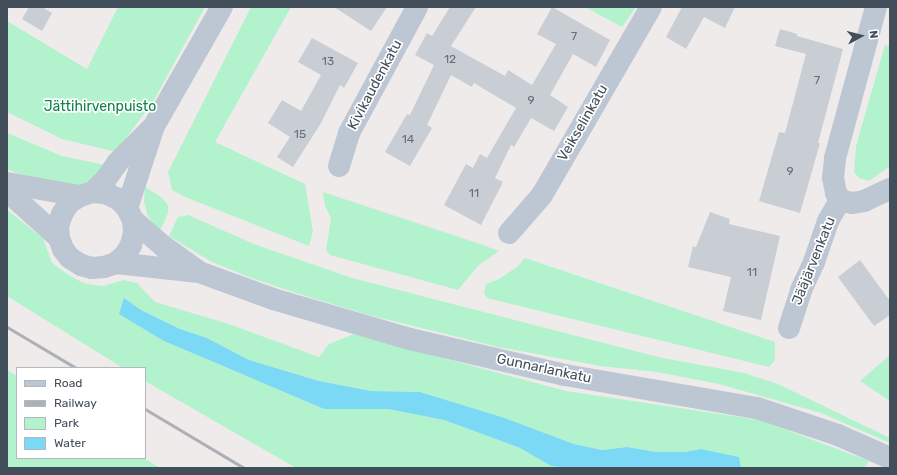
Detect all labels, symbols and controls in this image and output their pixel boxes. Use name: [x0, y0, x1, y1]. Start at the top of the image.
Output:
north arrow: [841, 16, 881, 56]
house number: 7: [571, 30, 577, 44]
text: N: [866, 30, 880, 39]
street label: Kivikaudenkatu: [344, 37, 406, 133]
house number: 12: [444, 53, 456, 67]
house number: 13: [322, 55, 334, 69]
house number: 7: [814, 74, 820, 88]
street label: Veikselinkatu: [554, 82, 612, 164]
house number: 9: [527, 94, 535, 108]
park label: Jättihirvenpuisto: [44, 99, 156, 115]
house number: 15: [294, 128, 306, 142]
house number: 14: [402, 133, 414, 147]
house number: 9: [786, 165, 794, 179]
house number: 11: [469, 187, 479, 201]
street label: Jääjärvenkatu: [789, 215, 839, 307]
house number: 11: [747, 266, 757, 280]
street label: Gunnarlankatu: [495, 351, 593, 387]
legend: [16, 367, 146, 459]
text: Road: [54, 376, 82, 390]
text: Railway: [54, 396, 97, 410]
text: Park: [54, 416, 79, 430]
text: Water: [54, 436, 86, 450]

